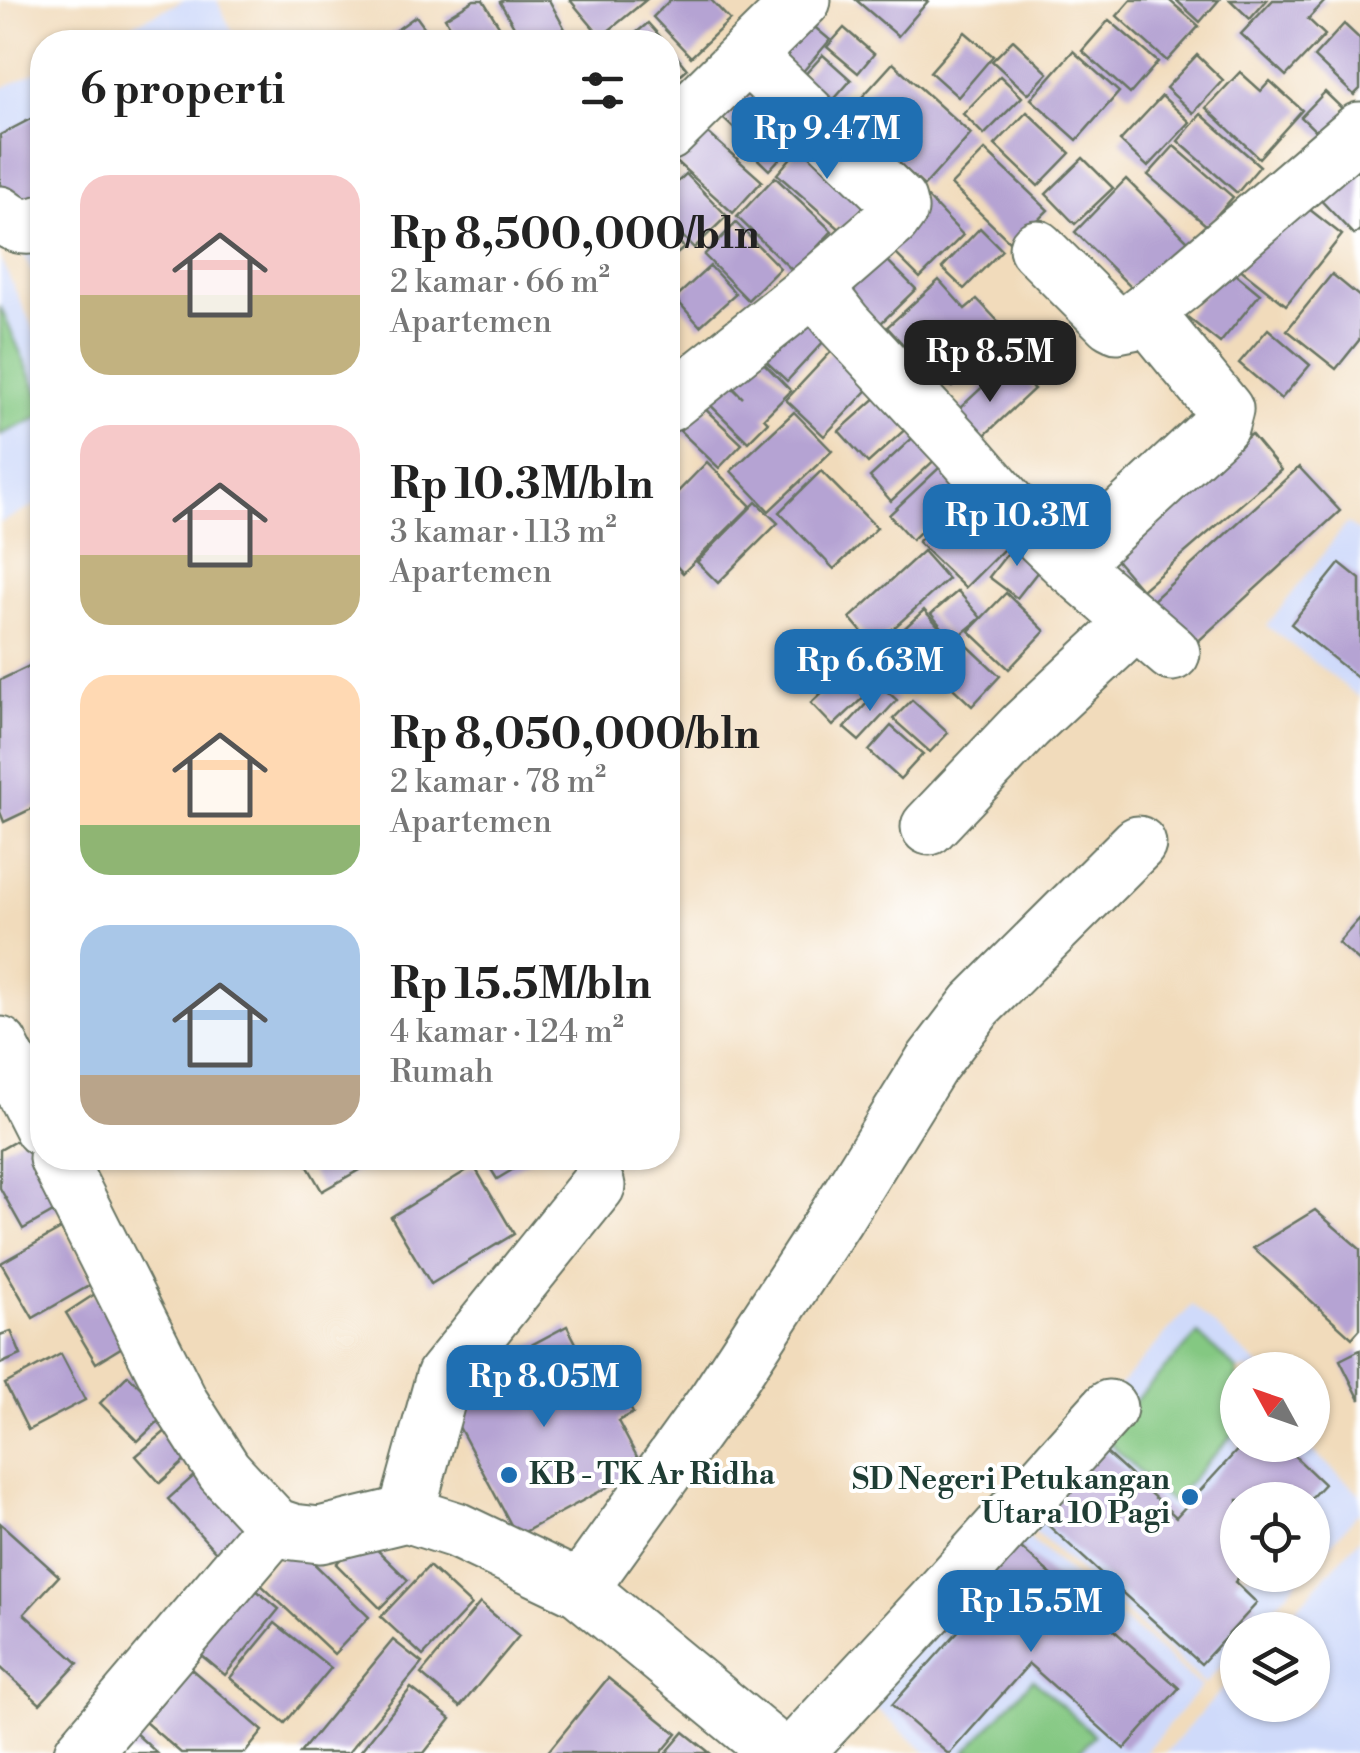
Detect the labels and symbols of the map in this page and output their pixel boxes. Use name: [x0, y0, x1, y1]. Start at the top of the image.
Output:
pin: Rp 9.47M: [724, 97, 930, 182]
pin: Rp 8.5M: [898, 320, 1082, 405]
pin: Rp 10.3M: [914, 484, 1120, 569]
pin: Rp 6.63M: [767, 629, 973, 714]
pin: Rp 8.05M: [441, 1345, 647, 1430]
north arrow: [1220, 1352, 1330, 1462]
place label: KB - TK Ar Ridha: [529, 1456, 776, 1494]
place label: SD Negeri Petukangan Utara 10 Pagi: [852, 1461, 1171, 1533]
marker: KB - TK Ar Ridha: [498, 1464, 520, 1486]
marker: SD Negeri Petukangan Utara 10 Pagi: [1179, 1486, 1201, 1508]
pin: Rp 15.5M: [928, 1570, 1134, 1655]

